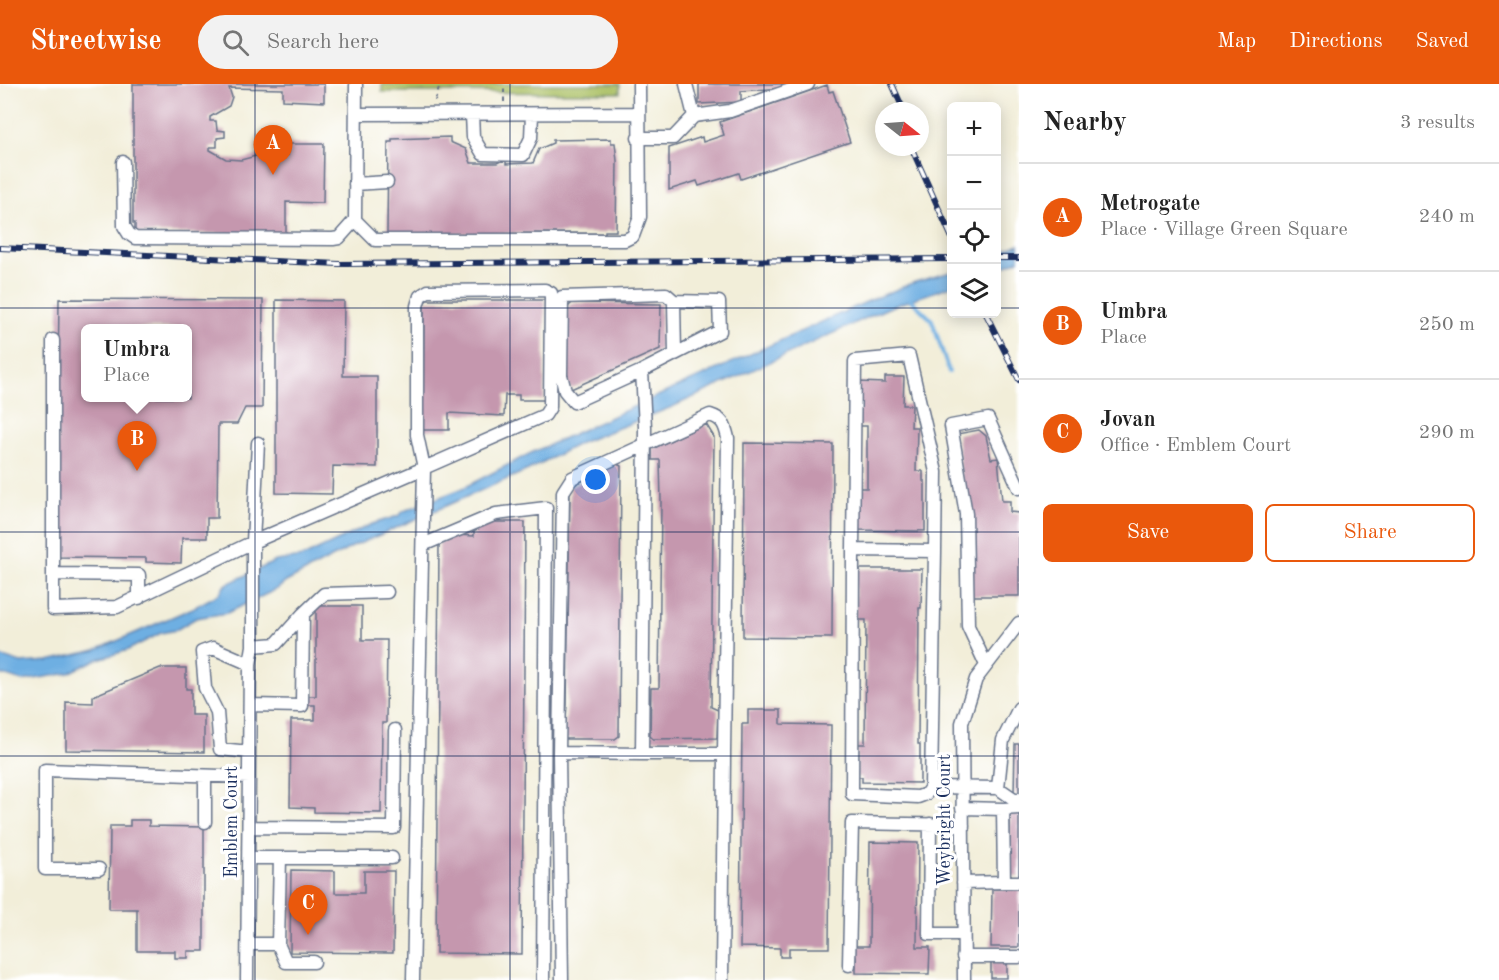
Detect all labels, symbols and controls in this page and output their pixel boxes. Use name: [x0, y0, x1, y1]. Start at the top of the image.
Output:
search box: [198, 15, 618, 69]
icon: search: [219, 26, 252, 59]
text: Streetwise: [30, 28, 162, 56]
text: Search here: [267, 31, 379, 53]
text: Map: [1217, 31, 1256, 52]
text: Directions: [1289, 31, 1383, 52]
text: Saved: [1416, 31, 1469, 52]
north arrow: [875, 102, 929, 156]
map controls: [947, 102, 1001, 318]
button: +: [947, 102, 1001, 156]
text: Nearby: [1043, 110, 1127, 136]
text: 3 results: [1400, 113, 1475, 133]
pin: A: [254, 126, 292, 175]
button: −: [947, 156, 1001, 210]
text: Metrogate: [1100, 193, 1200, 215]
text: A: [1055, 207, 1070, 227]
text: 240 m: [1419, 207, 1475, 227]
button: locate: [947, 210, 1001, 264]
text: Place · Village Green Square: [1100, 220, 1348, 240]
button: layers: [947, 264, 1001, 318]
text: Umbra: [1100, 301, 1167, 323]
text: B: [1055, 315, 1070, 335]
text: 250 m: [1419, 315, 1475, 335]
popup: [81, 324, 192, 402]
text: Place: [1100, 328, 1147, 348]
text: Umbra: [103, 339, 170, 361]
text: Place: [103, 366, 150, 386]
text: Jovan: [1100, 409, 1156, 431]
pin: B: [118, 422, 156, 471]
text: C: [1056, 423, 1069, 443]
text: 290 m: [1419, 423, 1475, 443]
text: Office · Emblem Court: [1100, 436, 1291, 456]
your location: [581, 465, 610, 494]
button: Save: [1043, 504, 1253, 562]
button: Share: [1265, 504, 1475, 562]
street label: Weybright Court: [936, 754, 954, 886]
street label: Emblem Court: [223, 766, 241, 878]
pin: C: [288, 886, 328, 935]

